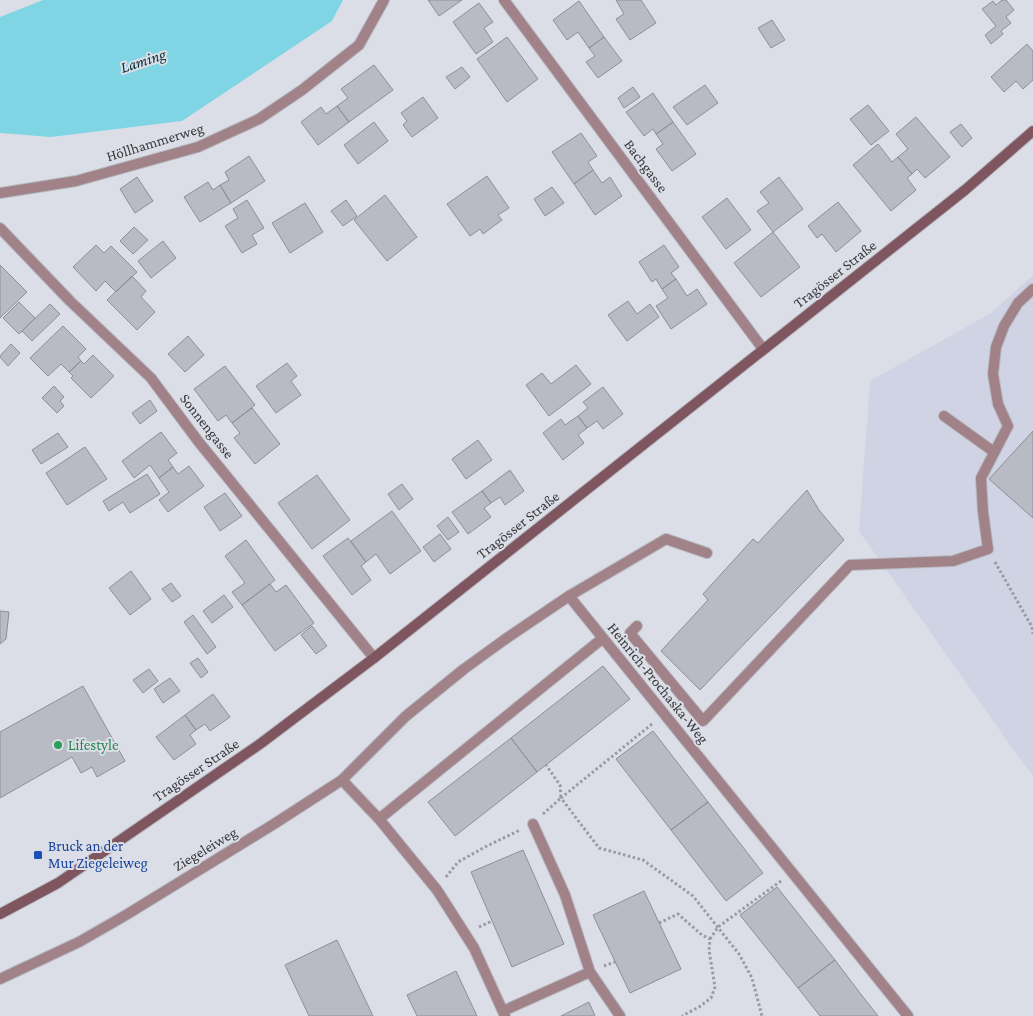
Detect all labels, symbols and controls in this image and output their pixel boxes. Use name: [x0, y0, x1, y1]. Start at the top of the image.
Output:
water label: Laming: [118, 45, 169, 77]
street label: Höllhammerweg: [104, 120, 206, 165]
street label: Bachgasse: [620, 136, 671, 196]
street label: Tragösser Straße: [791, 237, 880, 312]
street label: Sonnengasse: [176, 390, 237, 462]
street label: Tragösser Straße: [474, 488, 563, 563]
street label: Heinrich-Prochaska-Weg: [604, 619, 712, 747]
street label: Tragösser Straße: [150, 735, 243, 805]
place label: Lifestyle: [68, 737, 119, 754]
marker: Lifestyle: [52, 739, 64, 751]
street label: Ziegeleiweg: [170, 824, 240, 875]
place label: Bruck an der Mur Ziegeleiweg: [48, 838, 148, 872]
marker: Bruck an der Mur Ziegeleiweg: [32, 849, 44, 861]

